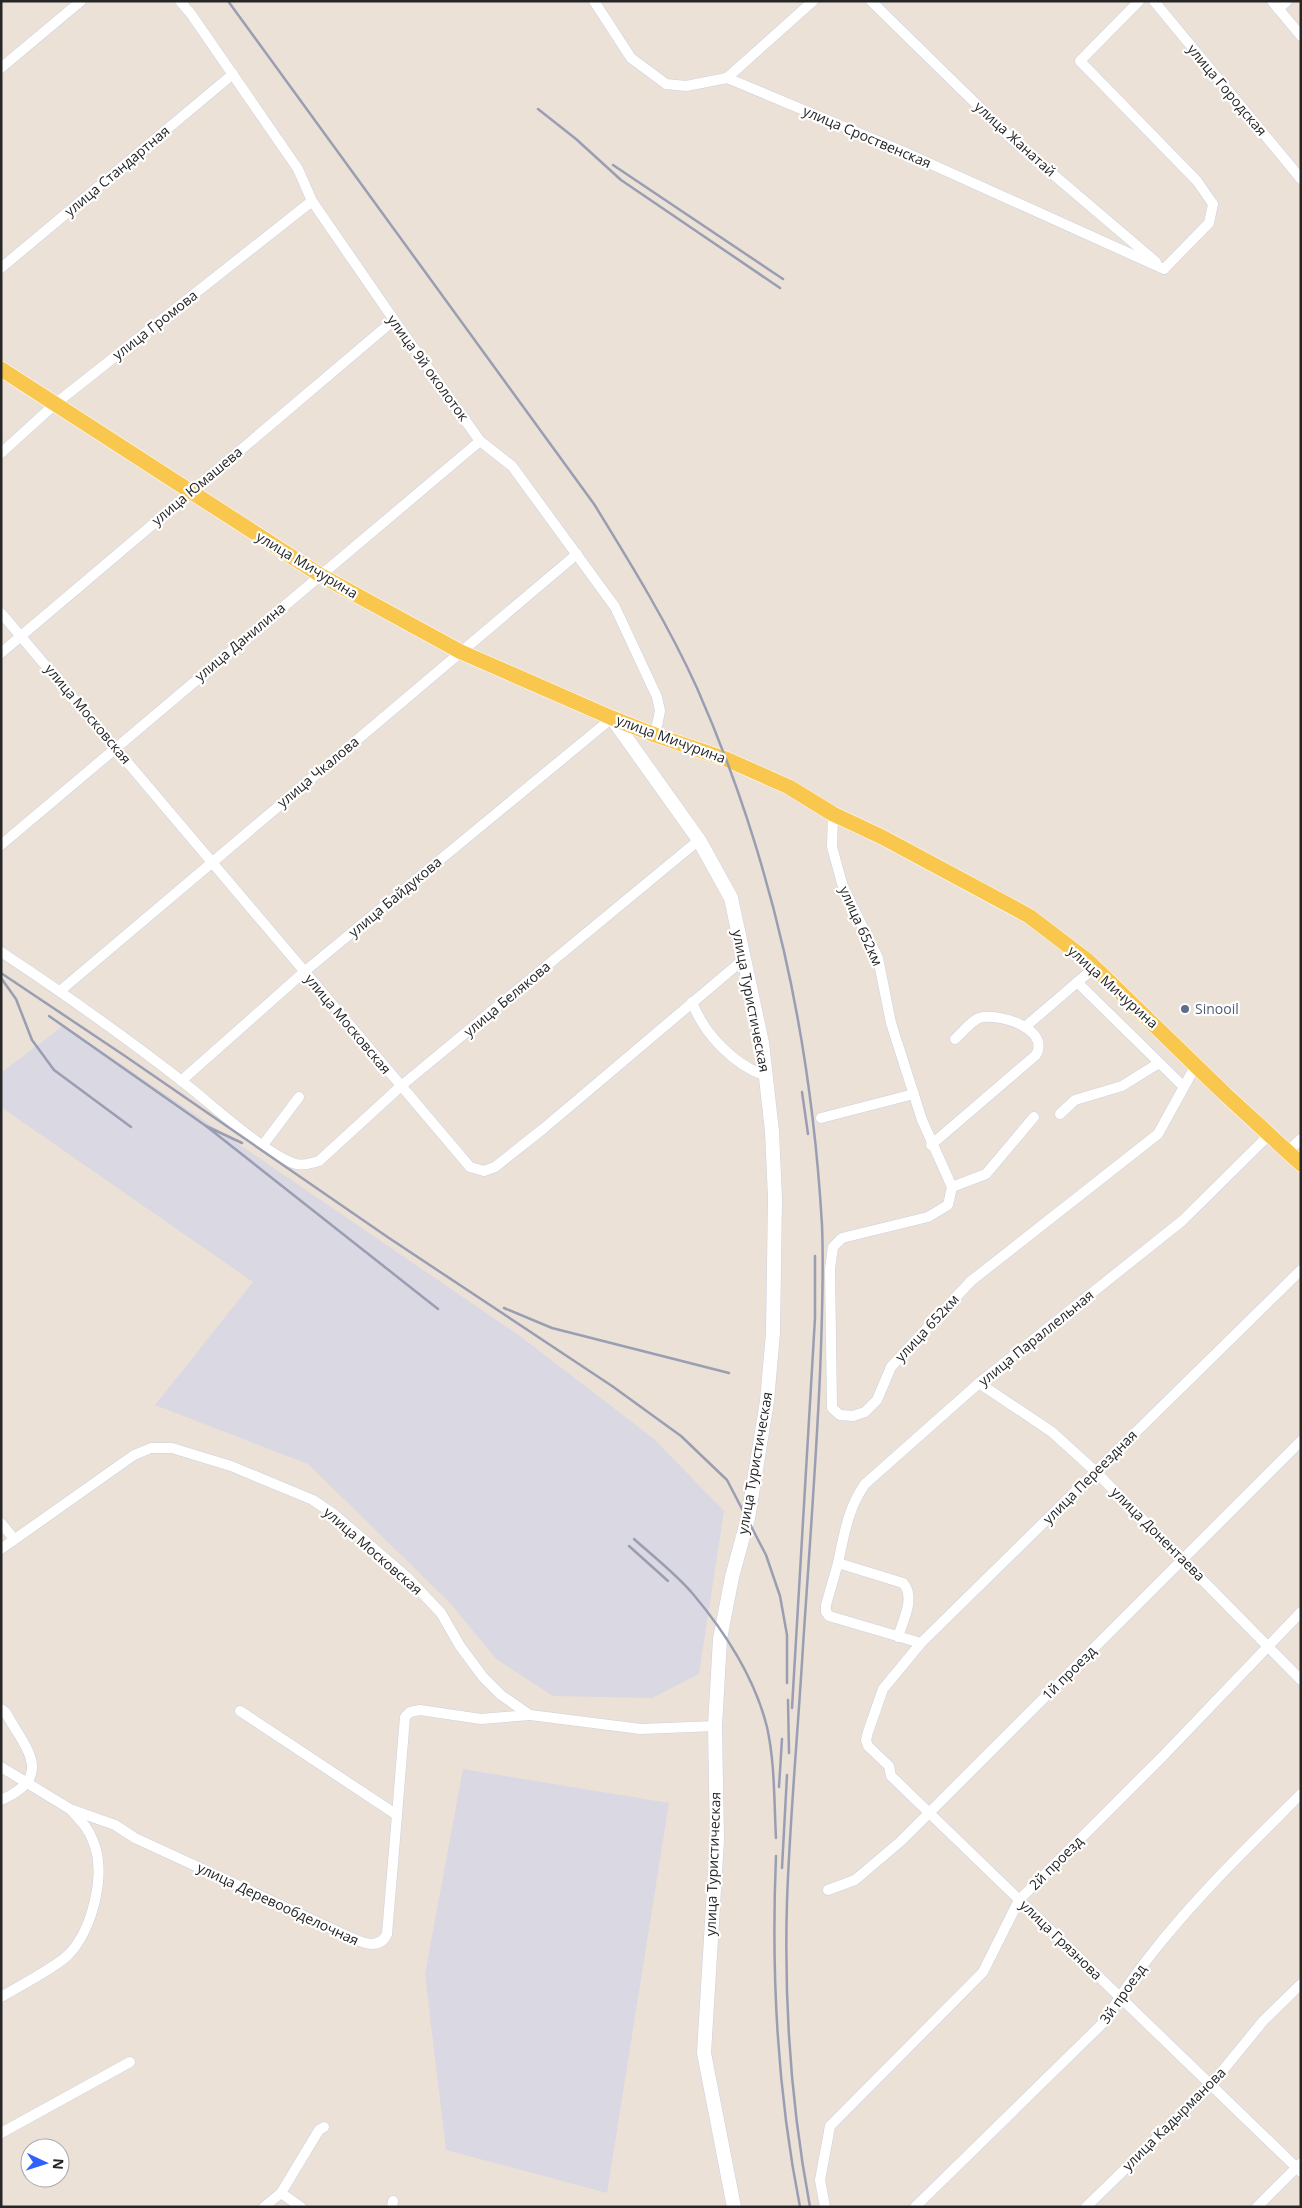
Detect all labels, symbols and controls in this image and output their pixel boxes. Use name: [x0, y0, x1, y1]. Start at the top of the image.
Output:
street label: улица Городская: [1183, 40, 1271, 140]
street label: улица Жанатай: [970, 97, 1060, 180]
street label: улица Сроственская: [800, 101, 934, 172]
street label: улица Стандартная: [60, 121, 173, 220]
street label: улица Громова: [108, 285, 201, 364]
street label: улица 9й околоток: [383, 311, 474, 425]
street label: улица Юмашева: [147, 442, 246, 529]
street label: улица Мичурина: [253, 527, 362, 602]
street label: улица Данилина: [190, 598, 289, 685]
street label: улица Московская: [41, 660, 136, 768]
street label: улица Мичурина: [614, 710, 729, 767]
street label: улица Чкалова: [273, 732, 363, 811]
street label: улица Байдукова: [344, 852, 445, 941]
street label: улица 652км: [835, 883, 888, 969]
street label: улица Туристическая: [728, 928, 775, 1074]
street label: улица Мичурина: [1064, 941, 1163, 1032]
street label: улица Белякова: [459, 957, 554, 1041]
street label: улица Московская: [301, 970, 396, 1078]
place label: Sinooil: [1195, 999, 1239, 1018]
marker: Sinooil: [1179, 1003, 1191, 1015]
street label: улица Параллельная: [974, 1285, 1097, 1390]
street label: улица 652км: [890, 1290, 963, 1365]
street label: улица Туристическая: [733, 1390, 776, 1536]
street label: улица Переездная: [1039, 1426, 1141, 1528]
street label: улица Донентаева: [1107, 1482, 1210, 1585]
street label: улица Московская: [320, 1502, 427, 1599]
street label: 1й проезд: [1038, 1642, 1100, 1704]
street label: улица Туристическая: [700, 1792, 725, 1936]
street label: 2й проезд: [1025, 1832, 1087, 1894]
street label: улица Деревообделочная: [194, 1858, 362, 1949]
street label: улица Грязнова: [1016, 1895, 1107, 1984]
street label: 3й проезд: [1095, 1960, 1150, 2027]
street label: улица Кадырманова: [1118, 2063, 1229, 2174]
north arrow: [20, 2138, 70, 2188]
text: N: [49, 2158, 68, 2170]

